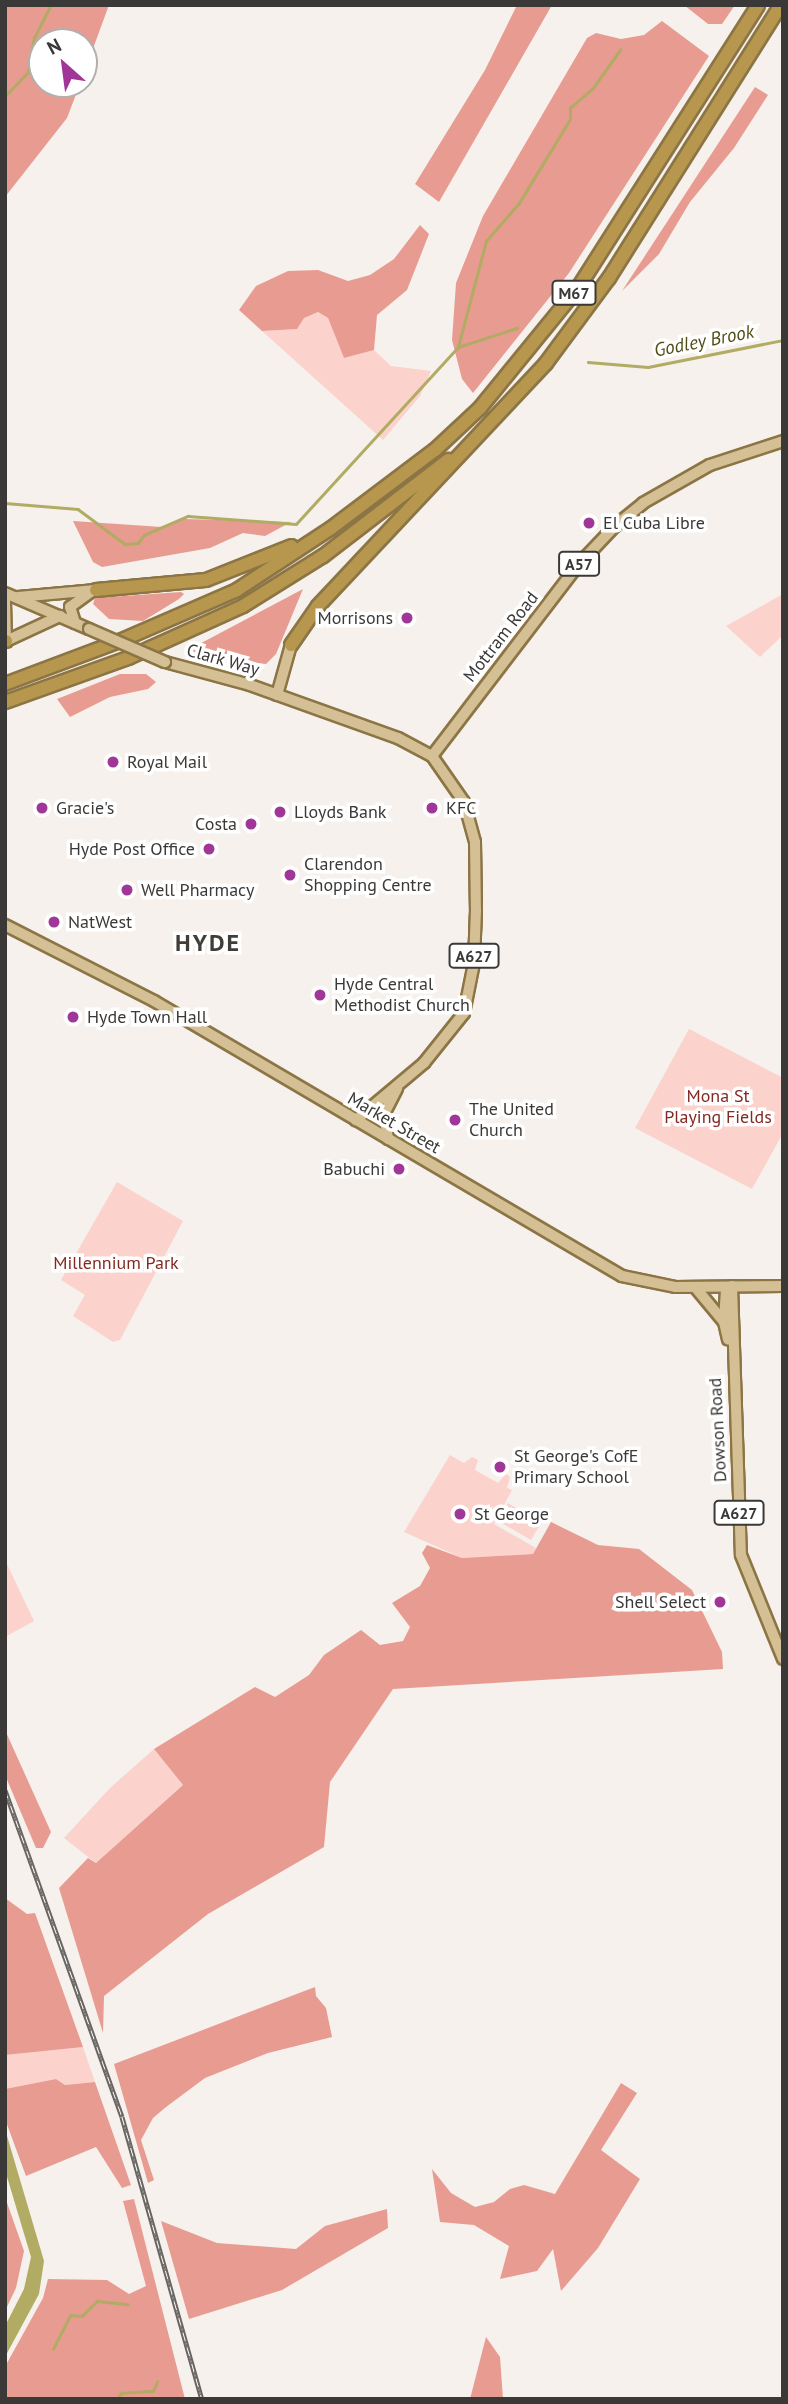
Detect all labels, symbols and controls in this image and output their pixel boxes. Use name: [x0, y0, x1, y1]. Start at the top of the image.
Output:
north arrow: [28, 28, 98, 98]
text: N: [43, 33, 65, 60]
road number: M67: [551, 280, 597, 306]
water label: Godley Brook: [652, 320, 756, 362]
place label: El Cuba Libre: [603, 512, 705, 534]
marker: El Cuba Libre: [581, 515, 597, 531]
road number: A57: [558, 552, 600, 576]
street label: Mottram Road: [459, 588, 543, 686]
place label: Morrisons: [317, 607, 393, 629]
marker: Morrisons: [399, 610, 415, 626]
street label: Clark Way: [184, 639, 262, 681]
place label: Royal Mail: [127, 751, 207, 773]
marker: Royal Mail: [105, 754, 121, 770]
place label: Gracie's: [56, 797, 114, 819]
place label: KFC: [446, 797, 477, 819]
marker: Gracie's: [34, 800, 50, 816]
marker: KFC: [424, 800, 440, 816]
place label: Lloyds Bank: [294, 801, 386, 823]
marker: Lloyds Bank: [272, 804, 288, 820]
place label: Costa: [195, 813, 237, 835]
marker: Costa: [243, 816, 259, 832]
place label: Hyde Post Office: [69, 838, 195, 860]
marker: Hyde Post Office: [201, 841, 217, 857]
place label: Clarendon Shopping Centre: [304, 854, 432, 896]
marker: Clarendon Shopping Centre: [282, 867, 298, 883]
place label: Well Pharmacy: [141, 879, 254, 901]
marker: Well Pharmacy: [119, 882, 135, 898]
place label: NatWest: [68, 911, 132, 933]
marker: NatWest: [46, 914, 62, 930]
district label: HYDE: [176, 929, 240, 957]
road number: A627: [448, 944, 500, 968]
place label: Hyde Central Methodist Church: [334, 974, 470, 1016]
marker: Hyde Central Methodist Church: [312, 987, 328, 1003]
place label: Hyde Town Hall: [87, 1006, 208, 1028]
marker: Hyde Town Hall: [65, 1009, 81, 1025]
park label: Mona St Playing Fields: [664, 1086, 772, 1128]
street label: Market Street: [344, 1088, 444, 1158]
place label: The United Church: [469, 1099, 554, 1142]
marker: The United Church: [447, 1112, 463, 1128]
place label: Babuchi: [323, 1158, 385, 1180]
marker: Babuchi: [391, 1161, 407, 1177]
park label: Millennium Park: [53, 1252, 179, 1274]
street label: Dowson Road: [704, 1377, 732, 1483]
place label: St George's CofE Primary School: [514, 1446, 638, 1488]
marker: St George's CofE Primary School: [492, 1459, 508, 1475]
road number: A627: [713, 1500, 765, 1526]
place label: St George: [474, 1503, 549, 1525]
marker: St George: [452, 1506, 468, 1522]
place label: Shell Select: [615, 1591, 706, 1613]
marker: Shell Select: [712, 1594, 728, 1610]

